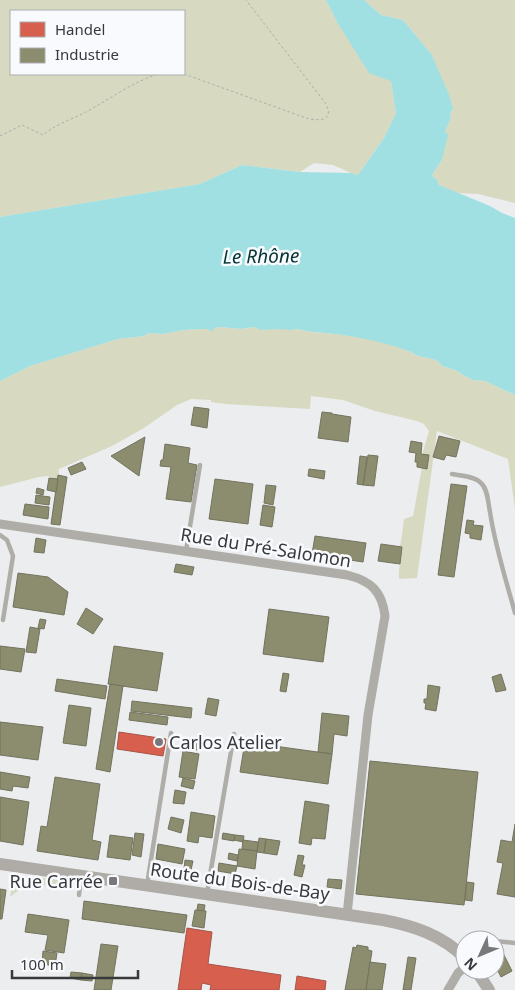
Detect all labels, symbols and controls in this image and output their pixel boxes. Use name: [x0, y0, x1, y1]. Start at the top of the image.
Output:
legend: [10, 10, 185, 75]
text: Handel: [55, 19, 105, 39]
text: Industrie: [55, 44, 119, 64]
water label: Le Rhône: [222, 242, 300, 270]
street label: Rue du Pré-Salomon: [179, 522, 353, 572]
place label: Carlos Atelier: [169, 730, 282, 754]
marker: Carlos Atelier: [153, 736, 165, 748]
street label: Route du Bois-de-Bay: [149, 857, 332, 906]
place label: Rue Carrée: [10, 869, 103, 893]
marker: Rue Carrée: [107, 875, 119, 887]
north arrow: [455, 930, 505, 980]
scale bar: [12, 948, 139, 980]
text: 100 m: [20, 954, 64, 974]
text: N: [459, 954, 481, 975]

